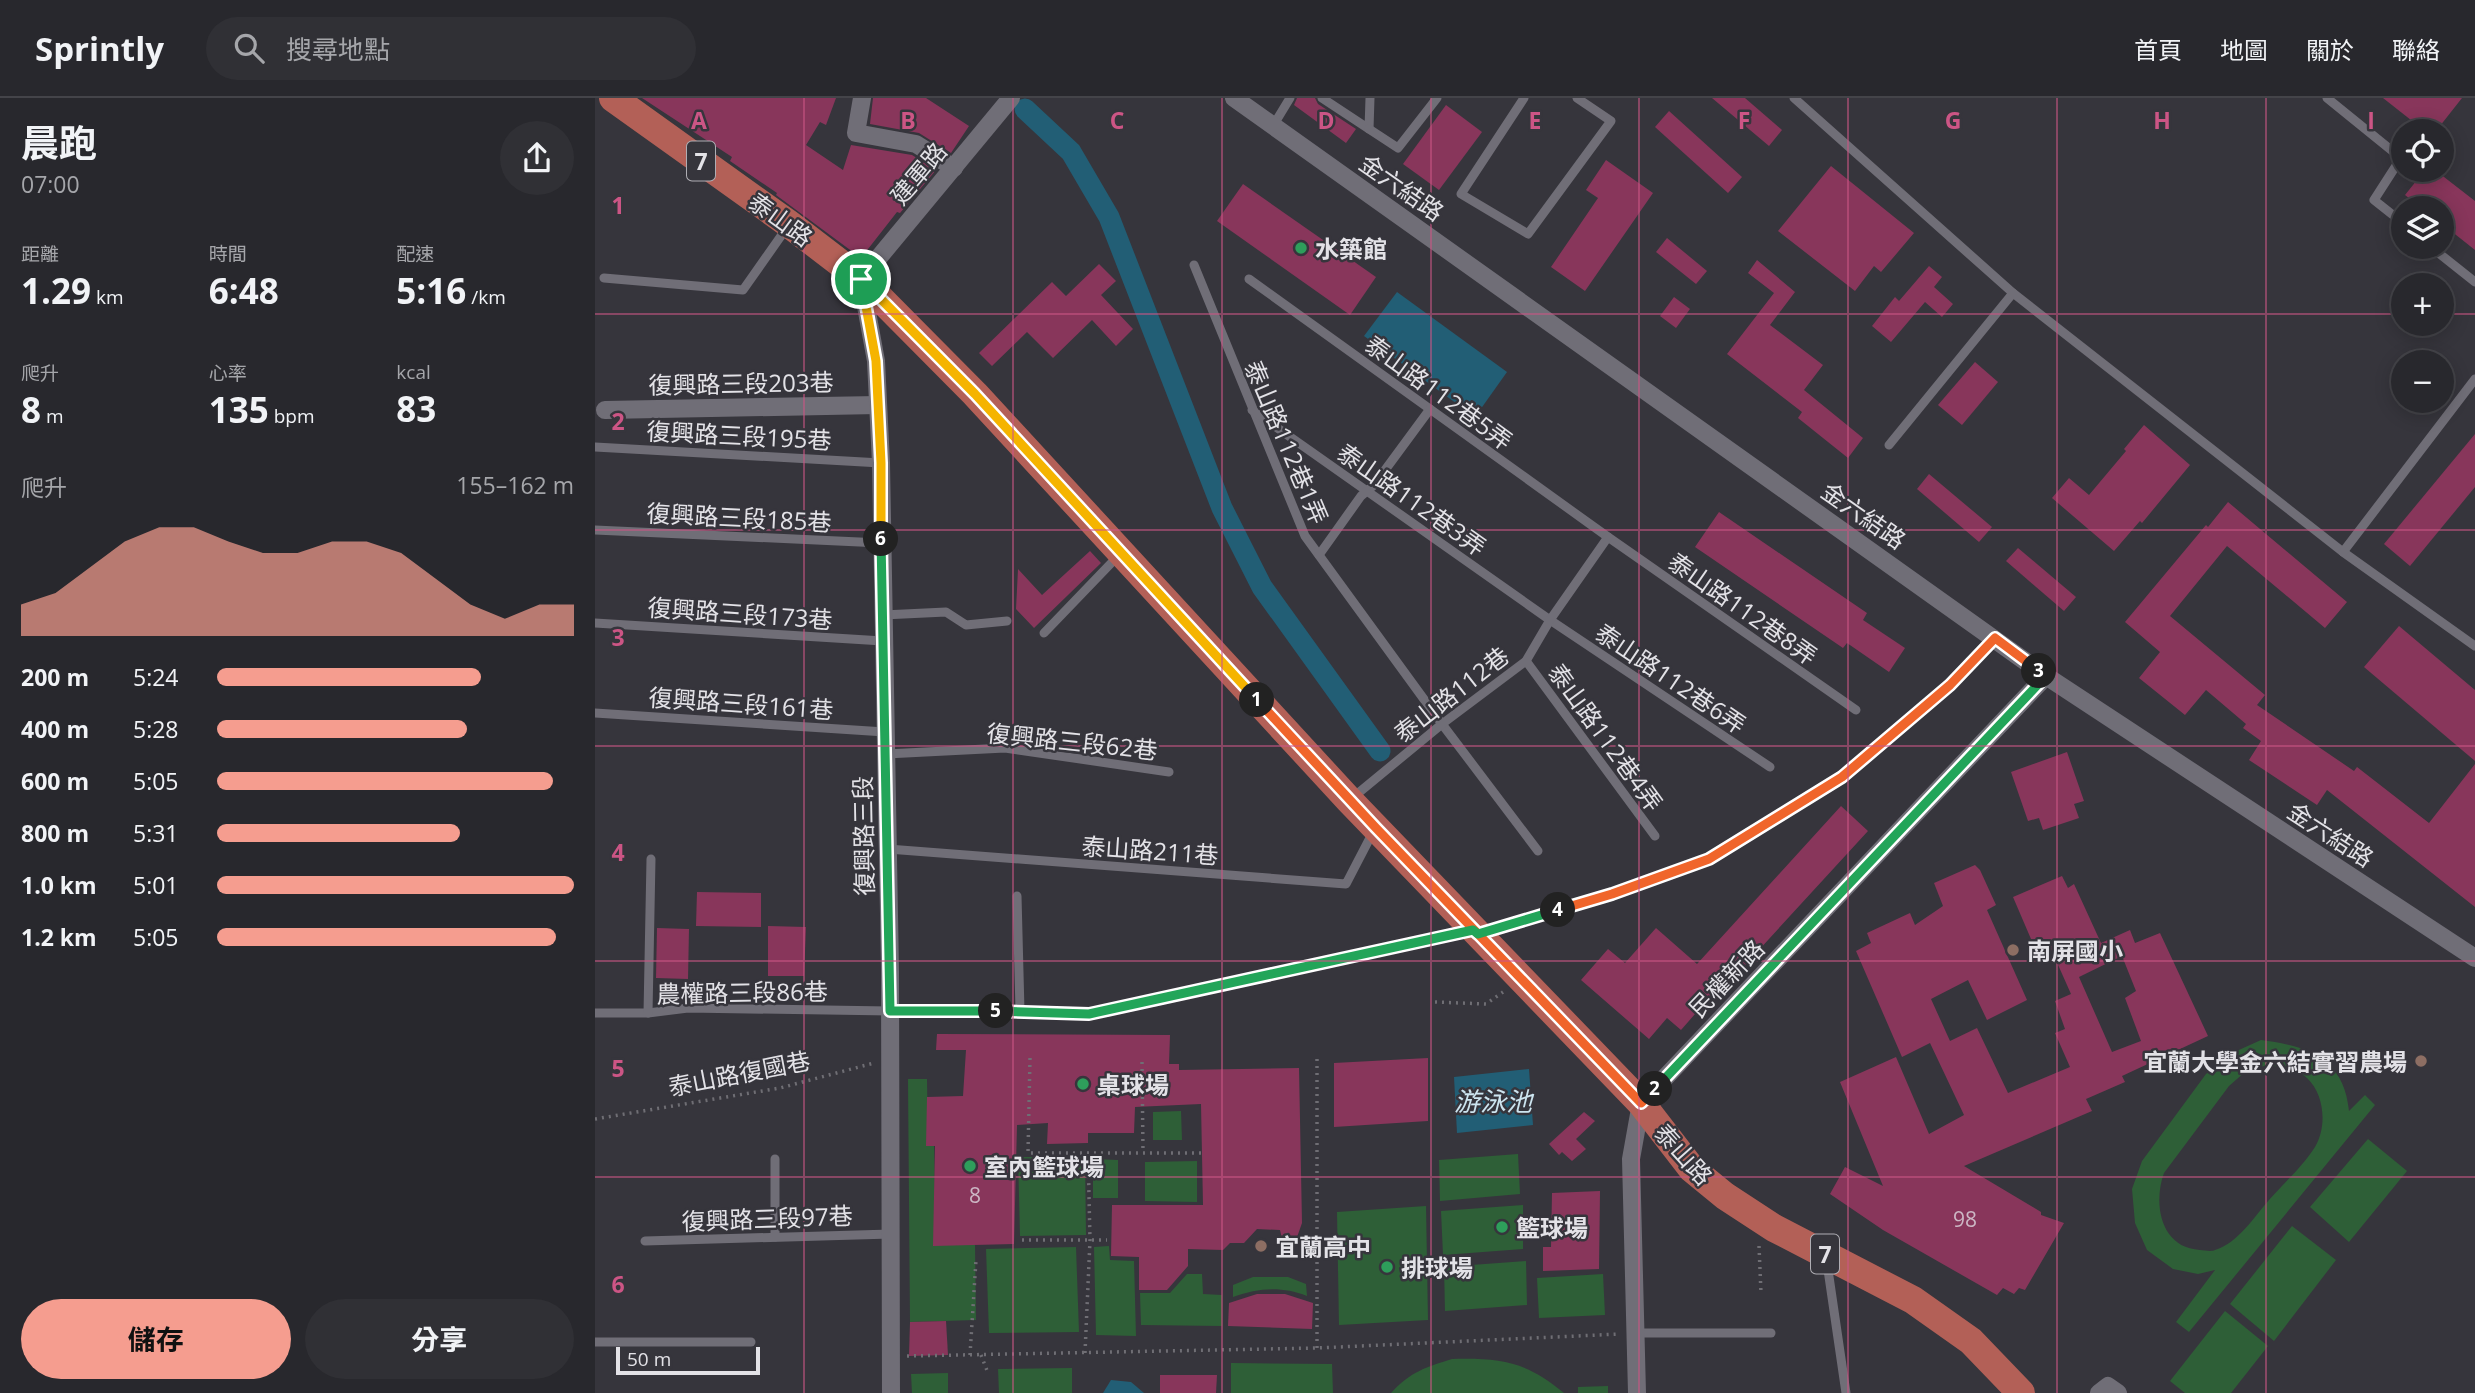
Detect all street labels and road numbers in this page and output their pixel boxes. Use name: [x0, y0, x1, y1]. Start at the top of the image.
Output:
street label: 建軍路: [882, 135, 954, 211]
road number: 7: [687, 142, 715, 180]
street label: 金六結路: [1353, 146, 1451, 228]
street label: 泰山路: [742, 184, 820, 254]
street label: 泰山路112巷5弄: [1359, 327, 1519, 457]
street label: 泰山路112巷1弄: [1238, 355, 1336, 529]
street label: 復興路三段203巷: [648, 365, 834, 401]
street label: 復興路三段195巷: [646, 414, 832, 456]
street label: 泰山路112巷3弄: [1331, 435, 1493, 563]
street label: 金六結路: [1815, 474, 1913, 556]
street label: 復興路三段185巷: [646, 496, 832, 538]
street label: 泰山路112巷8弄: [1662, 544, 1824, 672]
street label: 復興路三段173巷: [646, 590, 834, 636]
street label: 泰山路112巷6弄: [1589, 615, 1753, 741]
street label: 泰山路112巷: [1387, 639, 1515, 749]
street label: 泰山路112巷4弄: [1541, 657, 1671, 817]
street label: 復興路三段161巷: [647, 680, 835, 726]
street label: 復興路三段62巷: [985, 716, 1159, 766]
street label: 復興路三段: [845, 776, 881, 896]
street label: 金六結路: [2282, 794, 2380, 874]
street label: 泰山路211巷: [1080, 829, 1220, 871]
street label: 民權新路: [1681, 932, 1771, 1024]
street label: 農權路三段86巷: [656, 974, 828, 1010]
street label: 泰山路復國巷: [665, 1043, 813, 1103]
street label: 泰山路: [1648, 1116, 1720, 1192]
street label: 復興路三段97巷: [681, 1199, 853, 1237]
road number: 7: [1811, 1234, 1839, 1274]

